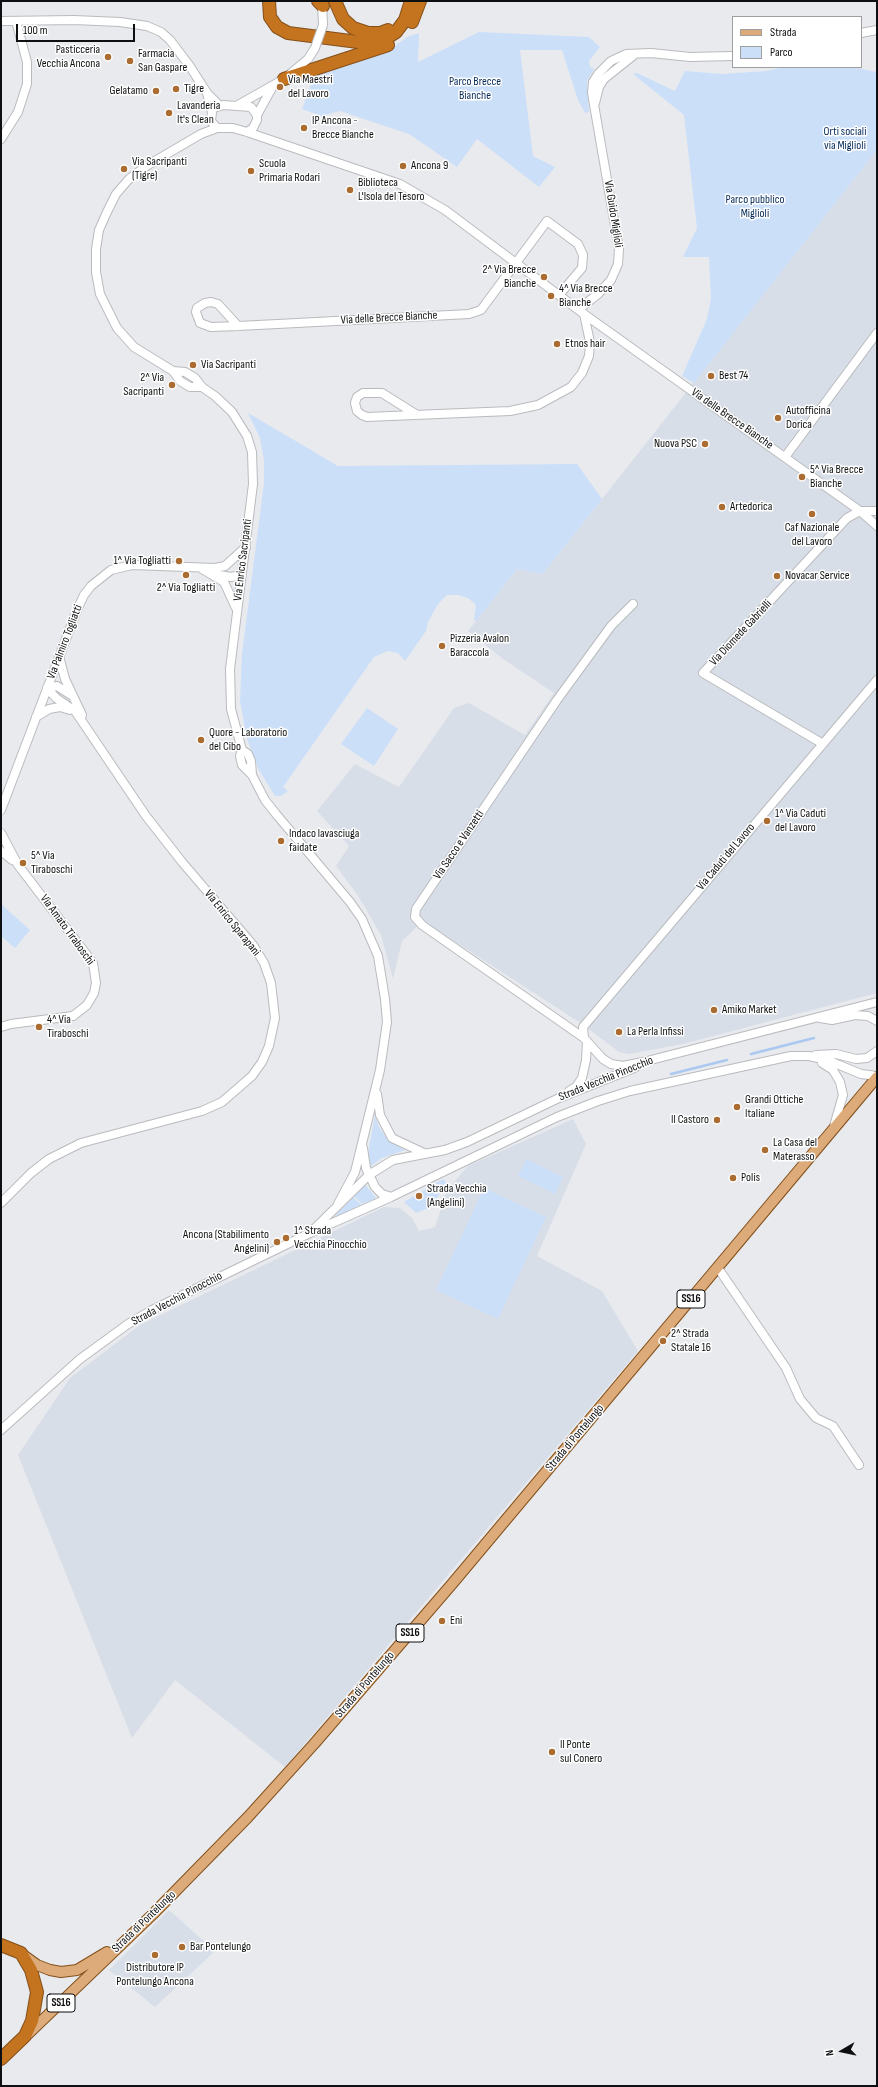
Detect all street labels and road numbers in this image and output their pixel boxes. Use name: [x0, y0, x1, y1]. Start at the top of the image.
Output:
street label: Via Guido Miglioli: [601, 179, 625, 249]
street label: Via delle Brecce Bianche: [340, 308, 438, 328]
street label: Via delle Brecce Bianche: [688, 385, 776, 453]
street label: Via Enrico Sacripanti: [231, 518, 255, 602]
street label: Via Diomede Gabrielli: [707, 597, 775, 669]
street label: Via Palmiro Togliatti: [44, 603, 86, 681]
street label: Via Sacco e Vanzetti: [431, 808, 487, 882]
street label: Via Caduti del Lavoro: [694, 821, 758, 893]
street label: Via Enrico Sparapani: [201, 887, 263, 959]
street label: Via Amato Tiraboschi: [37, 892, 97, 968]
street label: Strada Vecchia Pinocchio: [557, 1053, 655, 1105]
street label: Strada Vecchia Pinocchio: [129, 1269, 225, 1329]
road number: SS16: [677, 1290, 705, 1308]
street label: Strada di Pontelungo: [543, 1402, 607, 1474]
road number: SS16: [396, 1624, 424, 1642]
street label: Strada di Pontelungo: [332, 1649, 398, 1721]
street label: Strada di Pontelungo: [109, 1888, 179, 1956]
road number: SS16: [47, 1994, 75, 2012]

